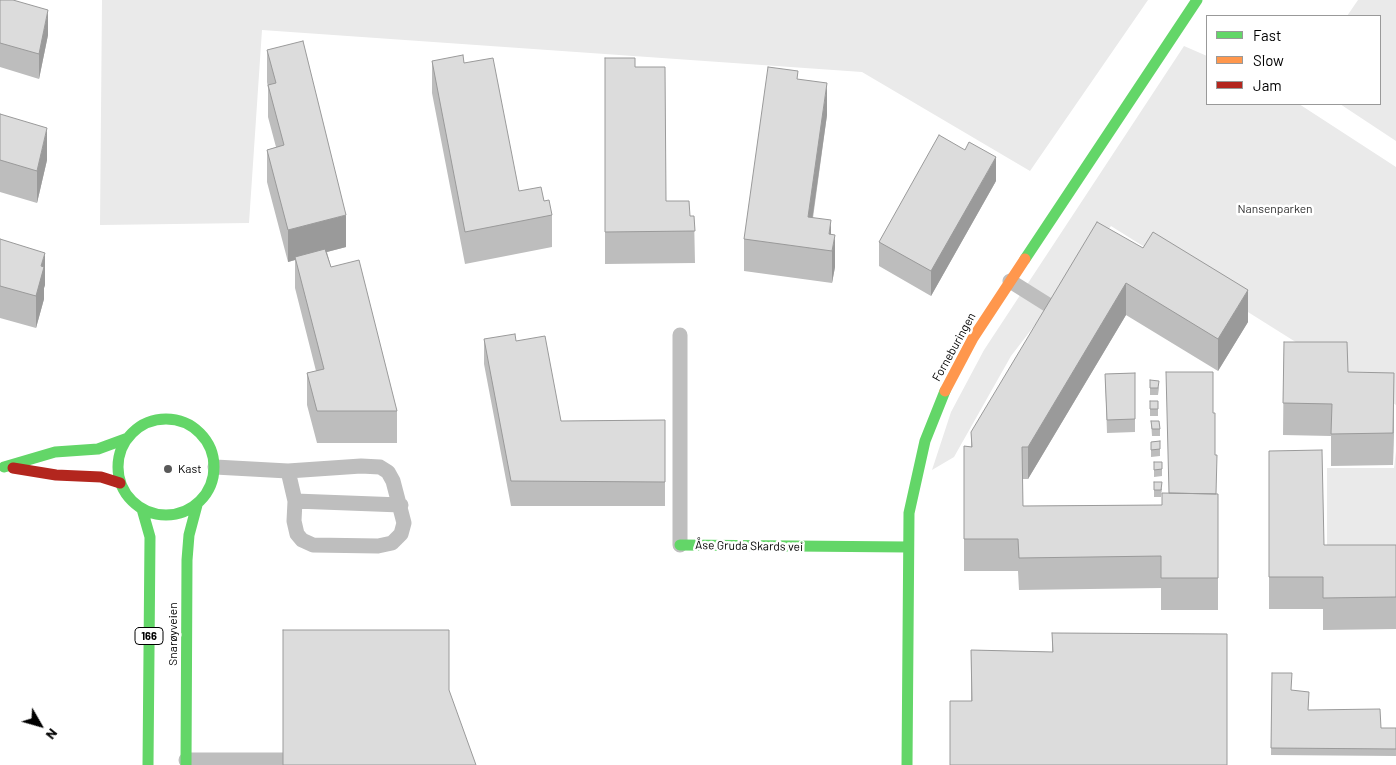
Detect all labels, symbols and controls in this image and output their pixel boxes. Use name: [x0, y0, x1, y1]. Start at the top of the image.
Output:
legend: [1206, 15, 1381, 105]
text: Fast: [1253, 26, 1281, 44]
text: Slow: [1253, 51, 1284, 69]
text: Jam: [1253, 76, 1282, 94]
park label: Nansenparken: [1237, 202, 1313, 216]
street label: Forneburingen: [929, 310, 979, 384]
place label: Kast: [178, 462, 202, 476]
marker: Kast: [162, 463, 174, 475]
street label: Åse Gruda Skards vei: [695, 538, 803, 554]
street label: Snarøyveien: [166, 602, 180, 666]
road number: 166: [135, 628, 163, 644]
north arrow: [15, 700, 65, 750]
text: N: [43, 726, 62, 743]

